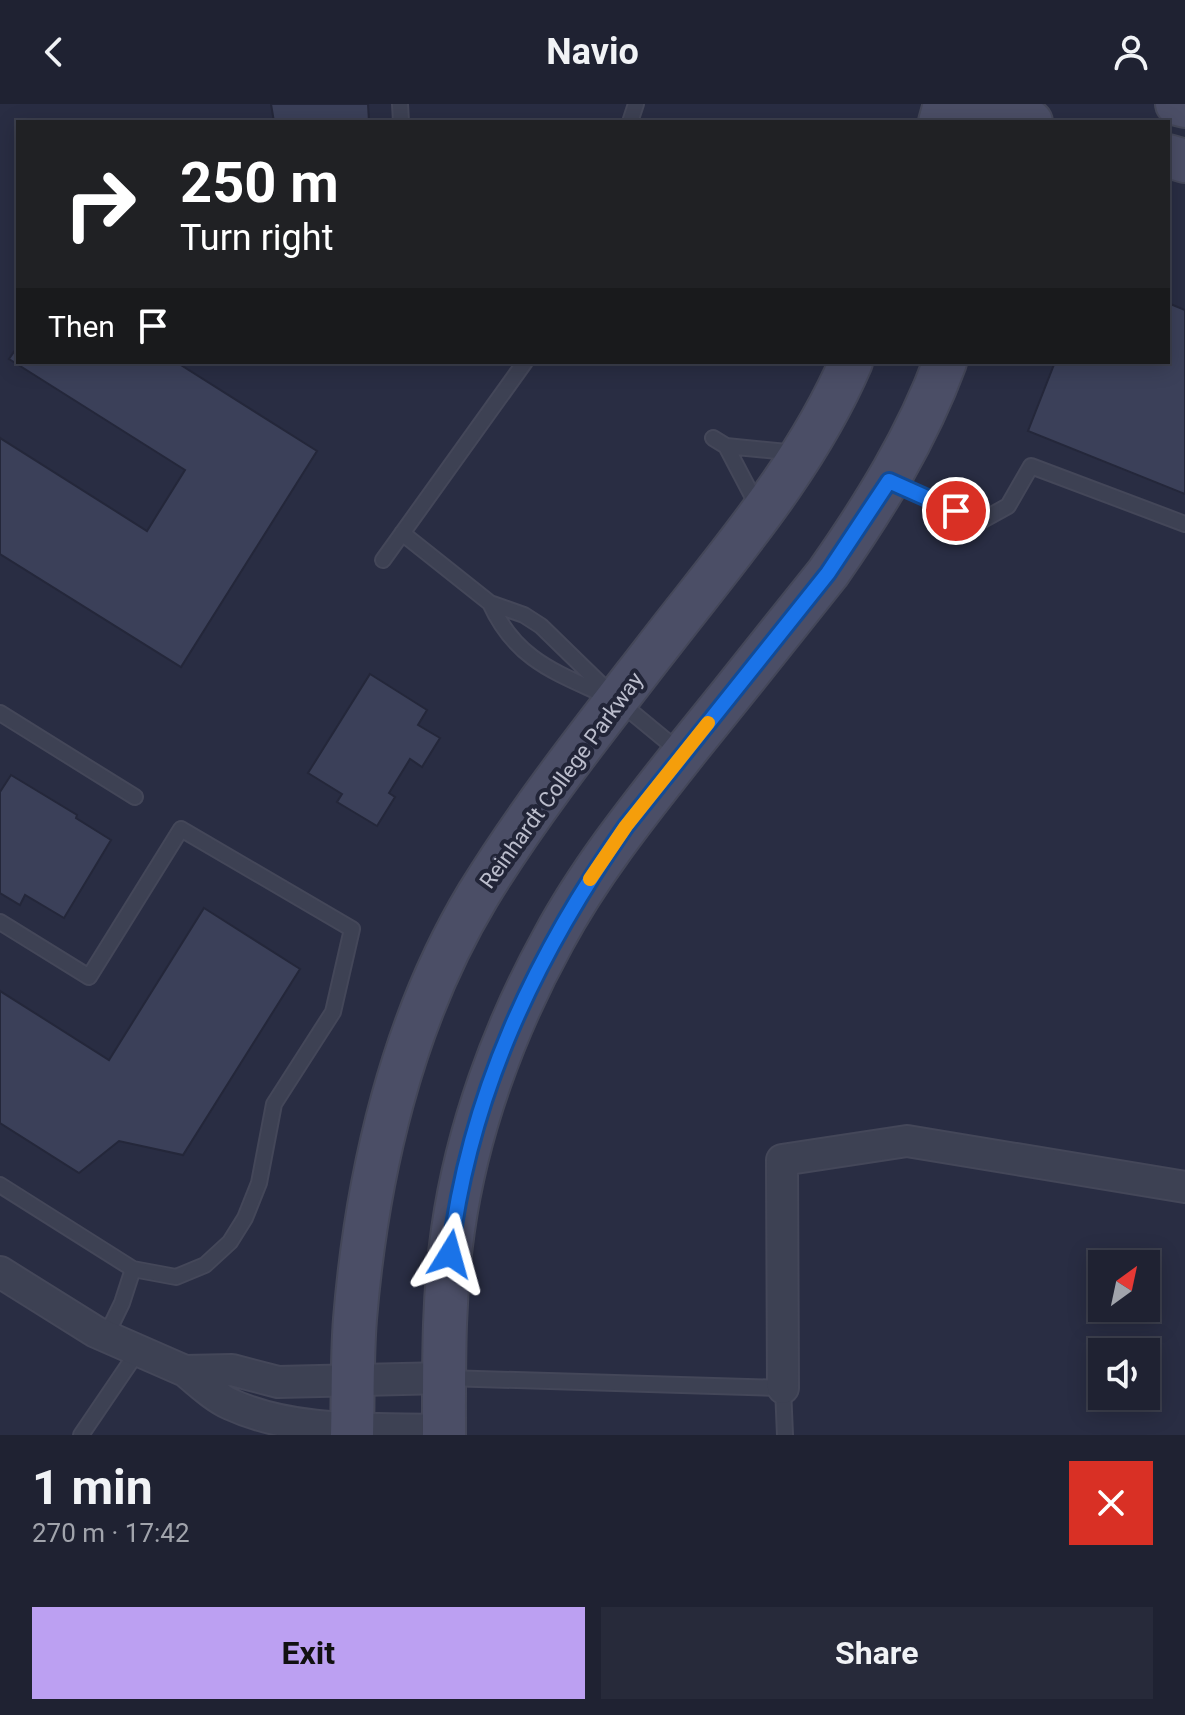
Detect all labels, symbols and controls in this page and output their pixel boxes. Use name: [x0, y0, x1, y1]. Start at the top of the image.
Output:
icon: back: [32, 30, 76, 74]
icon: person: [1109, 30, 1153, 74]
text: Navio: [546, 31, 639, 73]
text: 250 m: [180, 150, 339, 216]
icon: right: [48, 152, 152, 256]
text: Turn right: [180, 217, 333, 259]
icon: arrive: [131, 304, 175, 348]
text: Then: [48, 309, 115, 344]
pin: [922, 477, 990, 545]
icon: arrive: [934, 489, 978, 533]
street label: Reinhardt College Parkway: [475, 667, 649, 893]
position arrow: [408, 1212, 492, 1296]
north arrow: [1088, 1250, 1160, 1322]
map controls: [1088, 1250, 1160, 1410]
button: sound: [1088, 1338, 1160, 1410]
text: 1 min: [32, 1459, 153, 1516]
button: close: [1069, 1461, 1153, 1545]
text: 270 m · 17:42: [32, 1518, 190, 1548]
button: Exit: [32, 1607, 585, 1699]
button: Share: [601, 1607, 1153, 1699]

